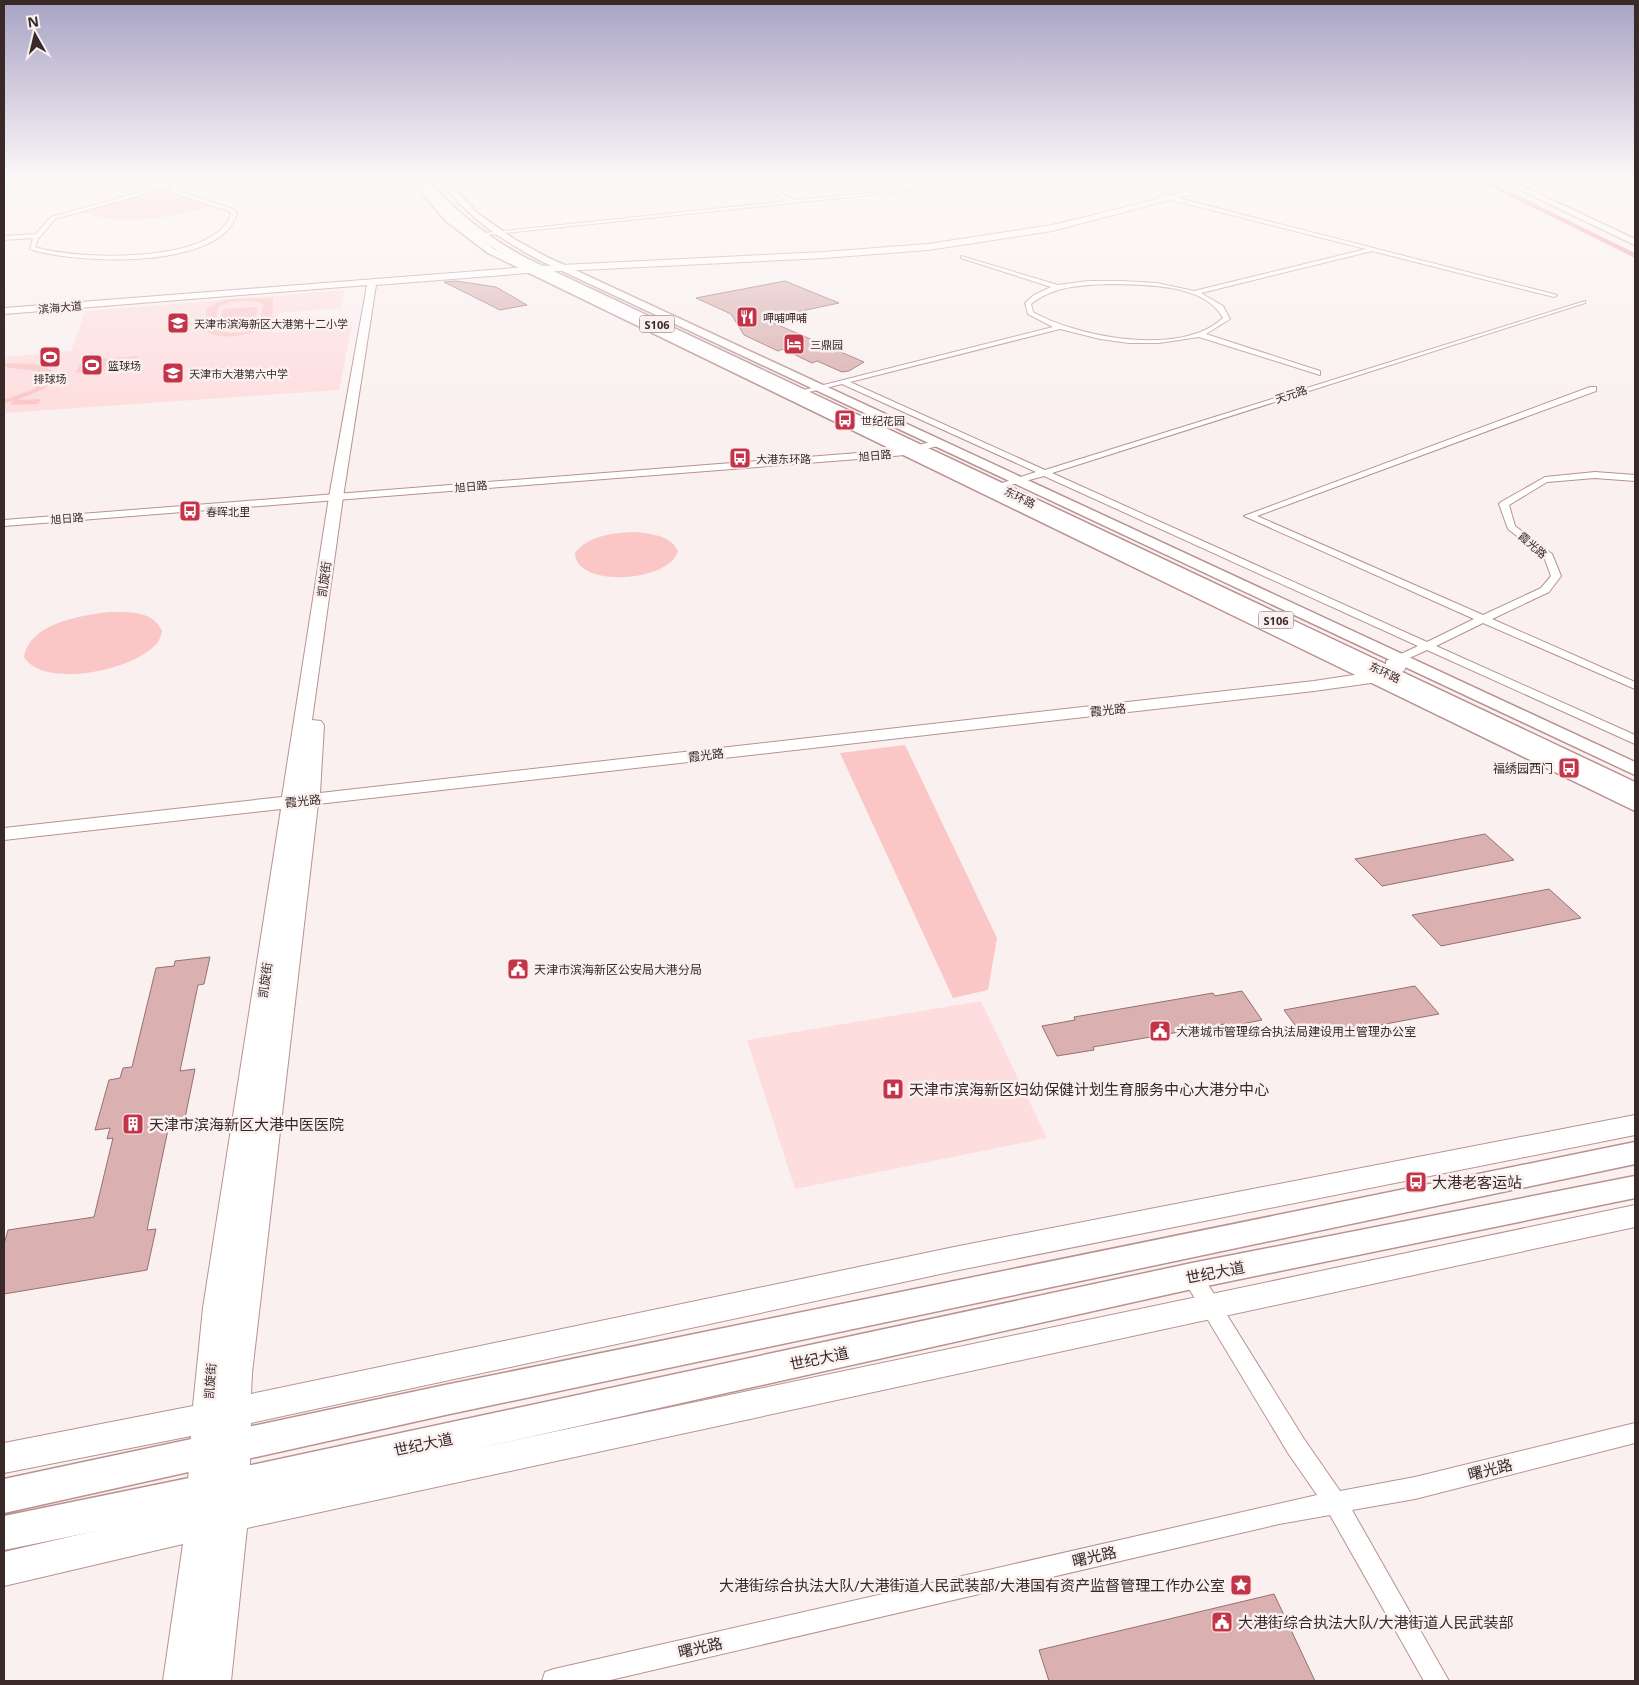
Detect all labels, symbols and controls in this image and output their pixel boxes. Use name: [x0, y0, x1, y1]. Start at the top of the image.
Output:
north arrow: [10, 10, 60, 60]
text: N: [26, 11, 40, 32]
street label: 滨海大道: [37, 298, 83, 316]
restaurant icon: 呷哺呷哺: [735, 305, 759, 329]
place label: 呷哺呷哺: [763, 310, 807, 325]
school or university icon: 天津市滨海新区大港第十二小学: [166, 311, 190, 335]
place label: 天津市滨海新区大港第十二小学: [194, 316, 348, 331]
road number: S106: [640, 316, 674, 332]
hotel icon: 三鼎园: [782, 332, 806, 356]
place label: 三鼎园: [810, 337, 843, 352]
sports icon: 排球场: [38, 345, 62, 369]
sports icon: 篮球场: [80, 353, 104, 377]
place label: 篮球场: [108, 358, 141, 373]
school or university icon: 天津市大港第六中学: [161, 361, 185, 385]
place label: 天津市大港第六中学: [189, 366, 288, 381]
place label: 排球场: [34, 371, 67, 386]
street label: 天元路: [1273, 382, 1309, 406]
bus stop icon: 世纪花园: [833, 408, 857, 432]
place label: 世纪花园: [861, 413, 905, 428]
bus stop icon: 大港东环路: [728, 446, 752, 470]
street label: 旭日路: [858, 446, 892, 464]
place label: 大港东环路: [756, 451, 811, 466]
street label: 旭日路: [454, 477, 488, 495]
street label: 东环路: [1002, 483, 1038, 511]
bus stop icon: 春晖北里: [178, 499, 202, 523]
place label: 春晖北里: [206, 504, 250, 519]
street label: 旭日路: [50, 509, 84, 527]
street label: 霞光路: [1516, 529, 1550, 561]
street label: 凯旋街: [313, 560, 335, 598]
road number: S106: [1258, 612, 1294, 628]
street label: 东环路: [1367, 658, 1403, 686]
street label: 霞光路: [1089, 700, 1127, 720]
street label: 霞光路: [687, 744, 725, 766]
bus stop icon: 福绣园西门: [1557, 756, 1581, 780]
place label: 福绣园西门: [1493, 760, 1553, 777]
street label: 霞光路: [284, 791, 322, 811]
public building icon: 天津市滨海新区公安局大港分局: [506, 957, 530, 981]
street label: 凯旋街: [254, 961, 276, 999]
place label: 天津市滨海新区公安局大港分局: [534, 961, 702, 978]
public building icon: 大港城市管理综合执法局建设用土管理办公室: [1148, 1019, 1172, 1043]
place label: 大港城市管理综合执法局建设用土管理办公室: [1176, 1023, 1416, 1040]
hospital icon: 天津市滨海新区妇幼保健计划生育服务中心大港分中心: [881, 1077, 905, 1101]
place label: 天津市滨海新区妇幼保健计划生育服务中心大港分中心: [909, 1079, 1269, 1099]
building icon: 天津市滨海新区大港中医医院: [121, 1112, 145, 1136]
place label: 天津市滨海新区大港中医医院: [149, 1114, 344, 1134]
bus stop icon: 大港老客运站: [1404, 1170, 1428, 1194]
place label: 大港老客运站: [1432, 1172, 1522, 1192]
street label: 世纪大道: [1184, 1256, 1246, 1288]
street label: 世纪大道: [788, 1342, 850, 1374]
street label: 凯旋街: [200, 1362, 220, 1400]
street label: 世纪大道: [392, 1428, 454, 1460]
street label: 曙光路: [1466, 1454, 1514, 1484]
street label: 曙光路: [1070, 1541, 1118, 1571]
place icon: 大港街综合执法大队/大港街道人民武装部/大港国有资产监督管理工作办公室: [1229, 1573, 1253, 1597]
place label: 大港街综合执法大队/大港街道人民武装部/大港国有资产监督管理工作办公室: [719, 1575, 1225, 1595]
public building icon: 大港街综合执法大队/大港街道人民武装部: [1210, 1610, 1234, 1634]
place label: 大港街综合执法大队/大港街道人民武装部: [1238, 1612, 1514, 1632]
street label: 曙光路: [676, 1632, 724, 1662]

